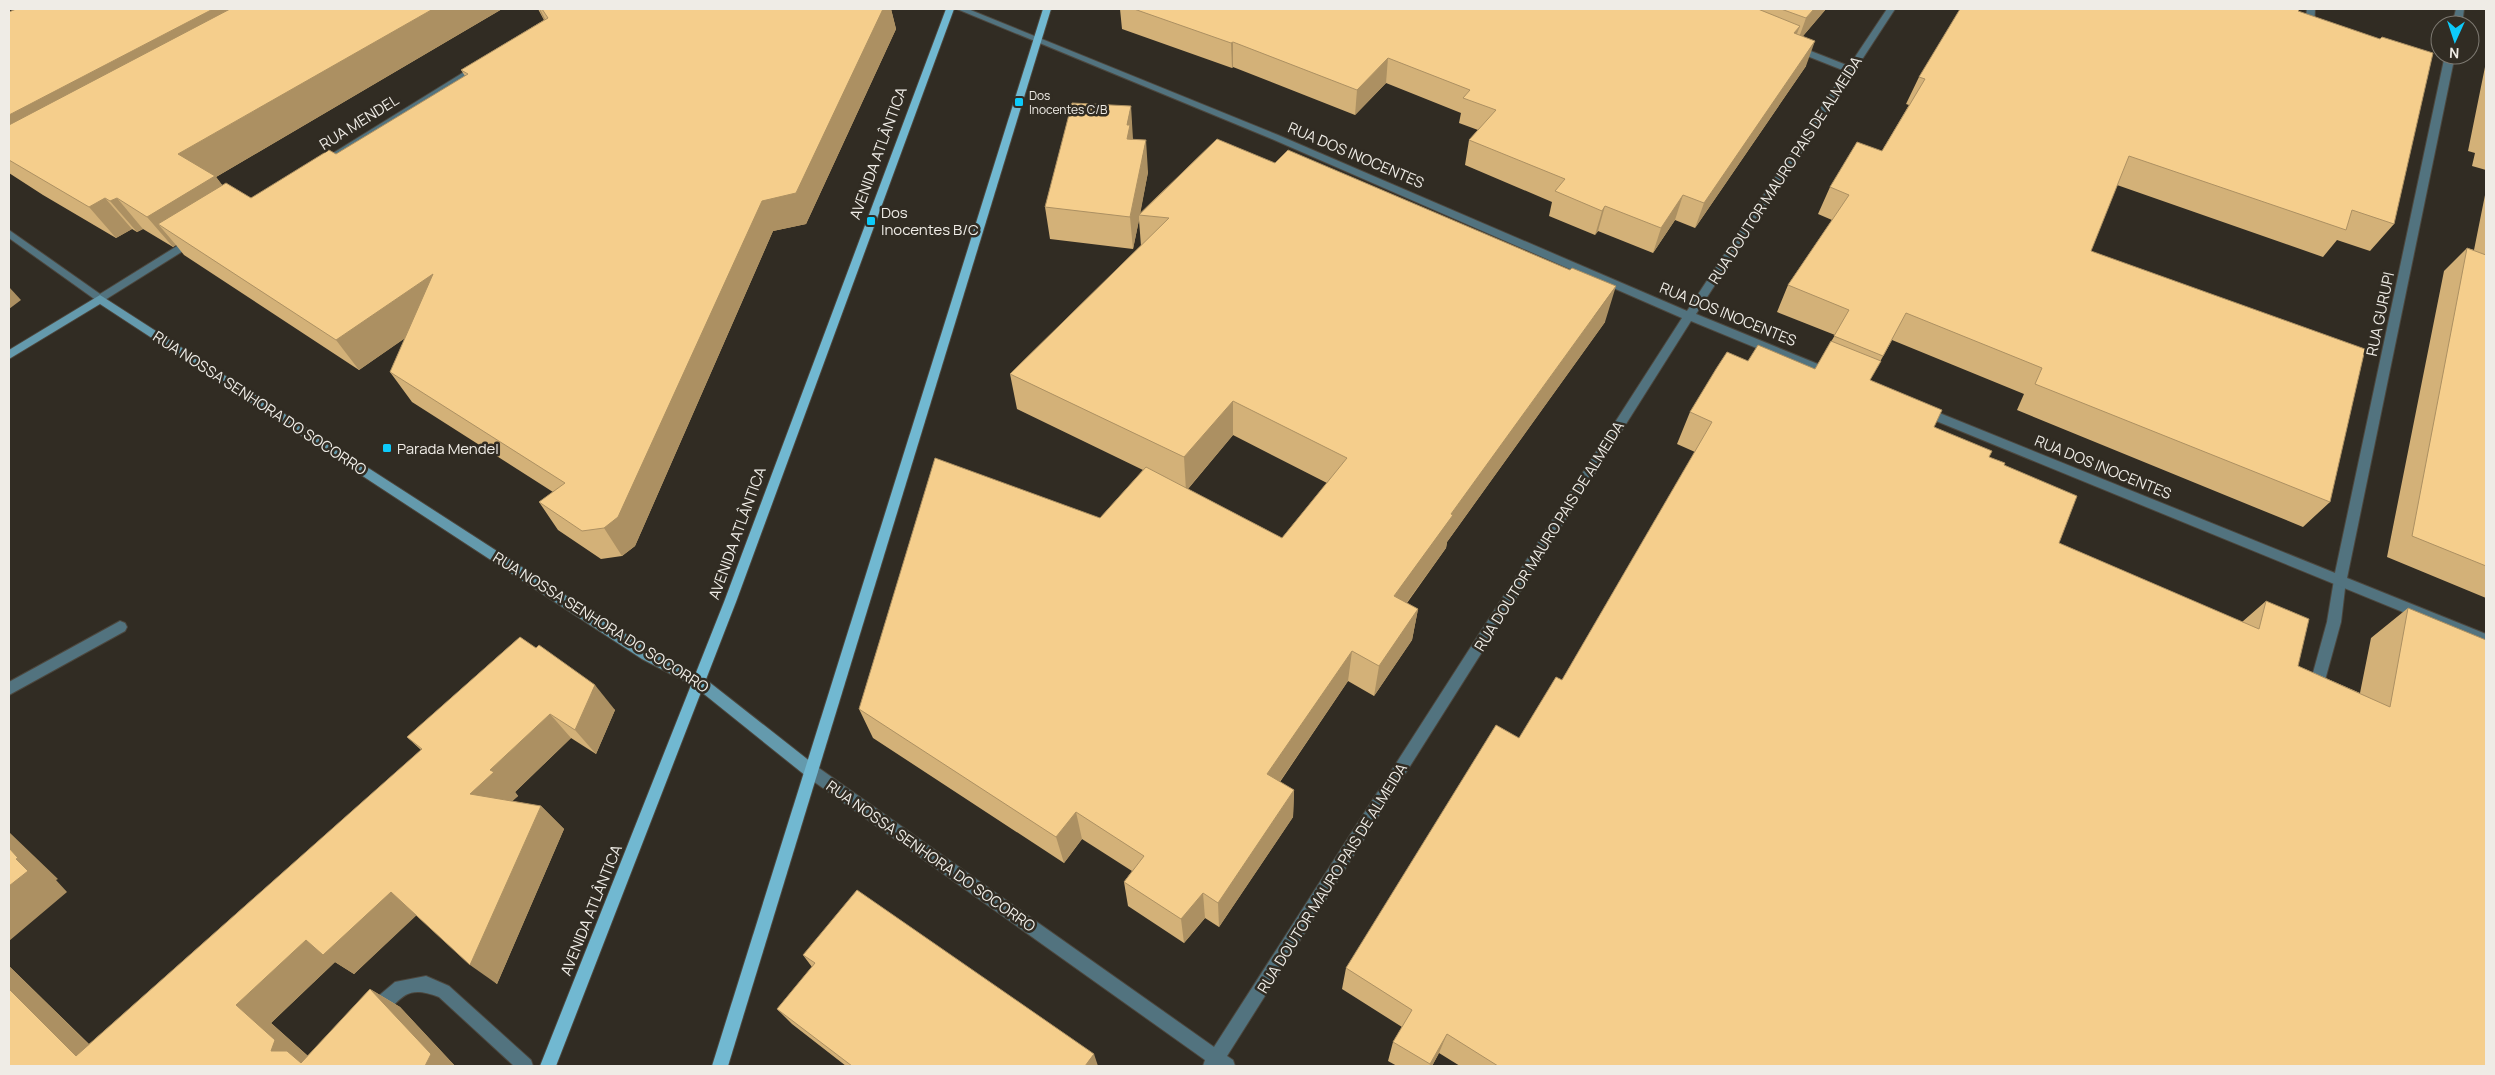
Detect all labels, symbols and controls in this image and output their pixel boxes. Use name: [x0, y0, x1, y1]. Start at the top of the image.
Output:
north arrow: [2430, 15, 2480, 65]
text: N: [2449, 44, 2460, 63]
street label: RUA DOUTOR MAURO PAIS DE ALMEIDA: [1703, 52, 1867, 288]
street label: AVENIDA ATLÂNTICA: [844, 83, 912, 222]
place label: Dos Inocentes C/B: [1029, 87, 1107, 118]
street label: RUA MENDEL: [315, 89, 403, 155]
marker: Dos Inocentes C/B: [1013, 96, 1025, 108]
street label: RUA DOS INOCENTES: [1285, 117, 1427, 193]
place label: Dos Inocentes B/C: [881, 202, 979, 240]
marker: Dos Inocentes B/C: [865, 215, 877, 227]
street label: RUA GURUPI: [2361, 270, 2399, 358]
street label: RUA DOS INOCENTES: [1657, 277, 1799, 351]
street label: RUA NOSSA SENHORA DO SOCORRO: [149, 326, 371, 480]
street label: RUA DOUTOR MAURO PAIS DE ALMEIDA: [1469, 417, 1629, 655]
street label: RUA DOS INOCENTES: [2032, 430, 2174, 504]
place label: Parada Mendel: [397, 438, 499, 459]
marker: Parada Mendel: [381, 442, 393, 454]
street label: AVENIDA ATLÂNTICA: [703, 463, 771, 602]
street label: RUA NOSSA SENHORA DO SOCORRO: [489, 547, 713, 697]
street label: RUA DOUTOR MAURO PAIS DE ALMEIDA: [1252, 759, 1412, 997]
street label: RUA NOSSA SENHORA DO SOCORRO: [822, 775, 1040, 937]
street label: AVENIDA ATLÂNTICA: [555, 841, 627, 979]

